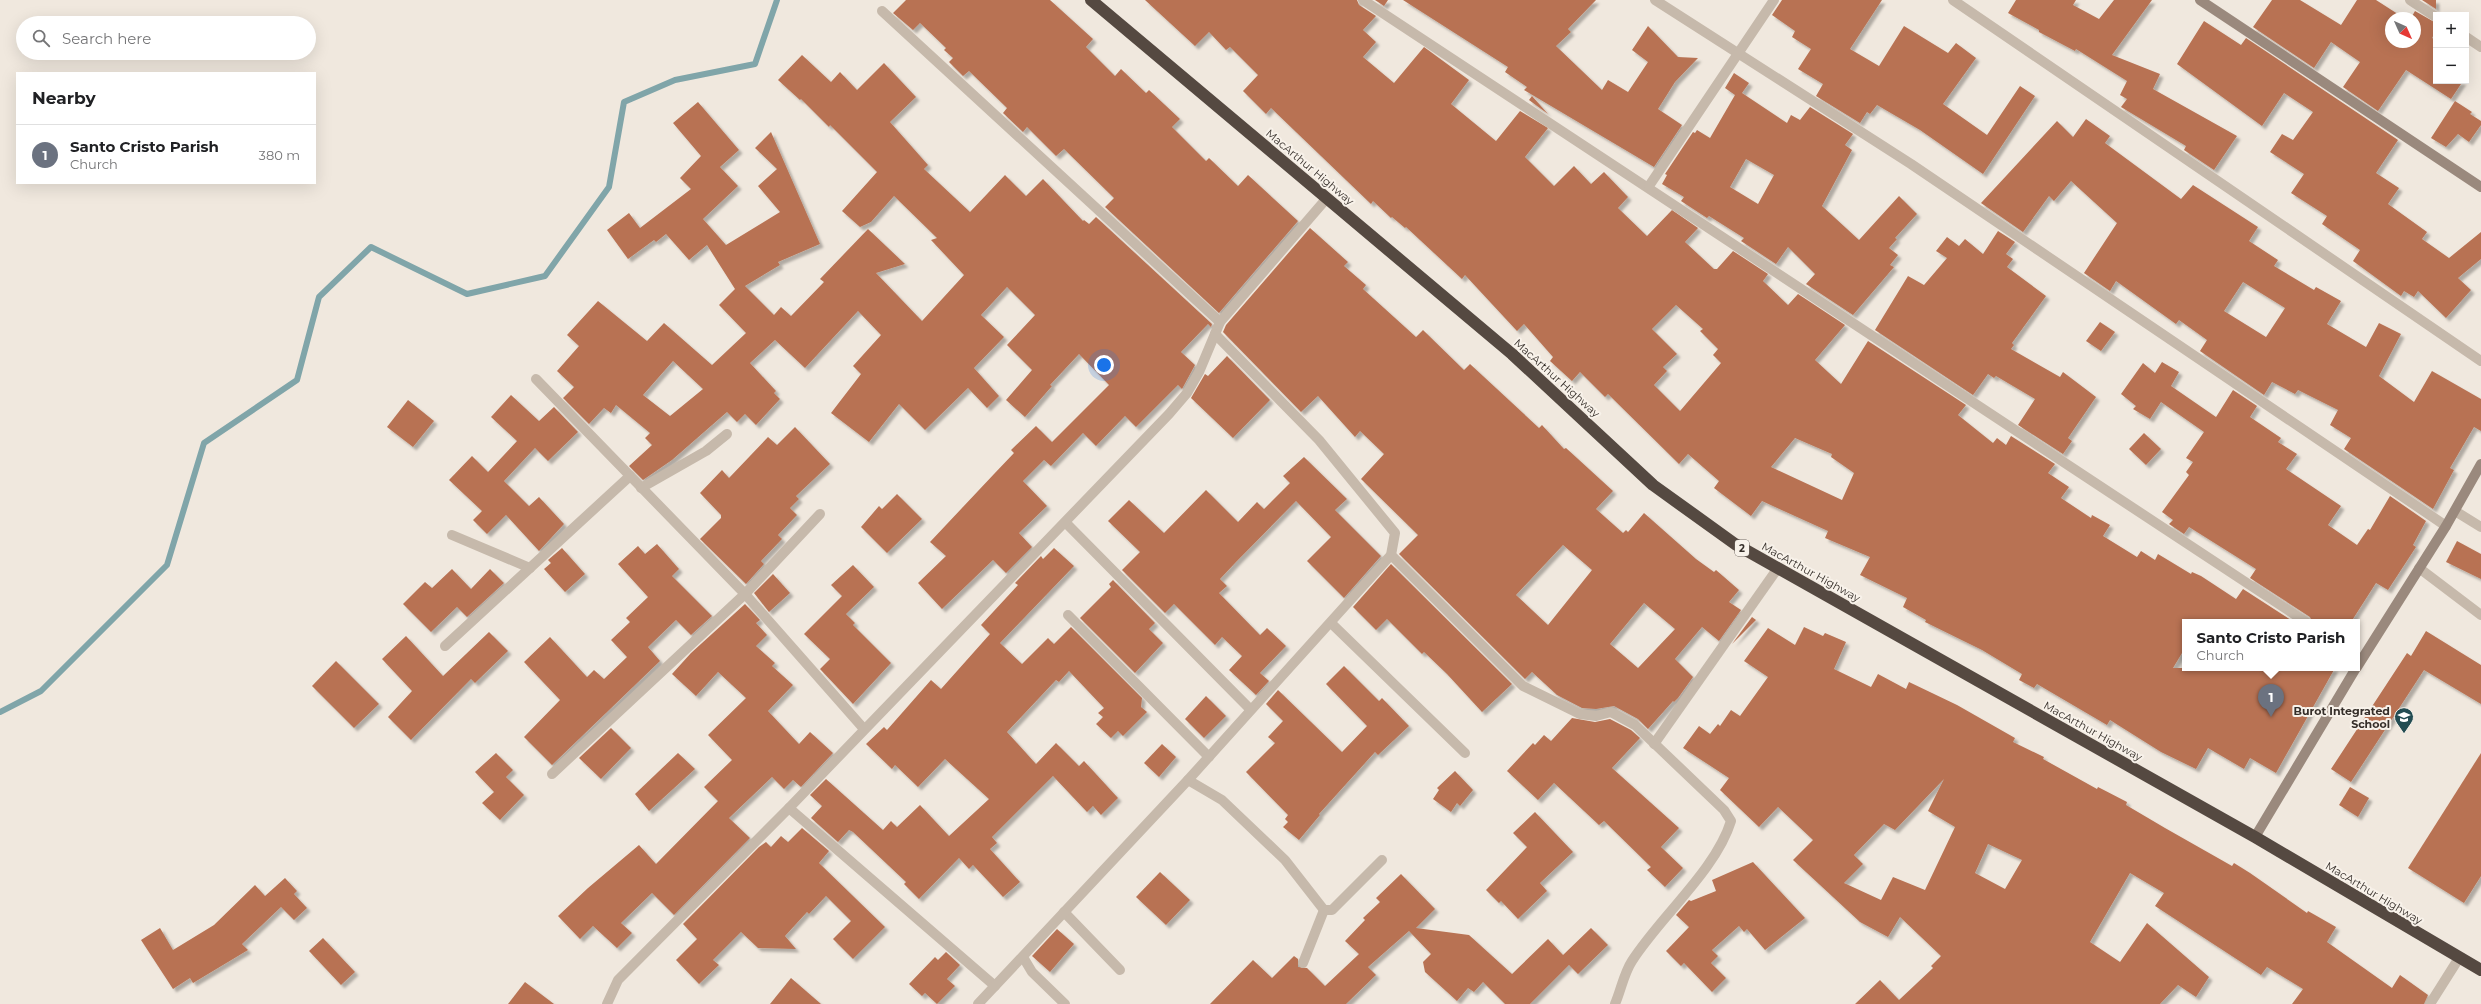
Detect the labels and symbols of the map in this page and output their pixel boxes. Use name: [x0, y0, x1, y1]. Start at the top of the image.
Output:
north arrow: [2385, 12, 2421, 48]
street label: MacArthur Highway: [1263, 126, 1357, 208]
street label: MacArthur Highway: [1511, 336, 1603, 420]
your location: [1094, 355, 1114, 375]
street label: MacArthur Highway: [1759, 539, 1863, 605]
road number: 2: [1735, 540, 1749, 556]
pin: 1: [2258, 684, 2284, 717]
street label: MacArthur Highway: [2041, 698, 2145, 764]
place label: Burot Integrated School: [2294, 704, 2390, 731]
school or university icon: Burot Integrated School: [2393, 706, 2415, 734]
street label: MacArthur Highway: [2323, 858, 2425, 928]

